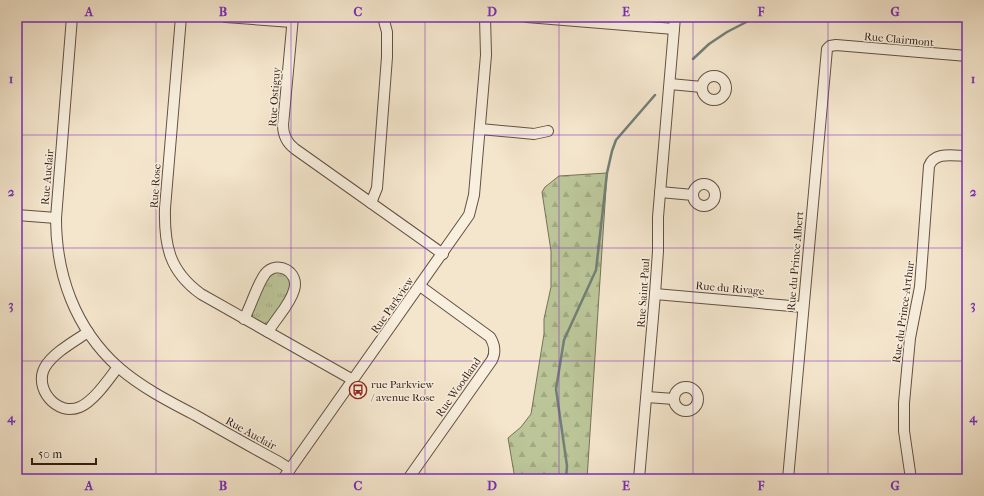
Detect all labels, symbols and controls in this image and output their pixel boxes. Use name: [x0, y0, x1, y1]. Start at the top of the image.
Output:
text: A: [84, 4, 94, 19]
text: B: [219, 4, 228, 19]
text: C: [354, 4, 363, 19]
text: D: [487, 4, 497, 19]
text: E: [622, 4, 630, 19]
text: F: [757, 4, 765, 19]
text: G: [890, 4, 900, 19]
street label: Rue Clairmont: [863, 30, 934, 49]
street label: Rue Ostiguy: [266, 66, 283, 127]
text: 1: [9, 71, 14, 86]
text: 1: [971, 71, 976, 86]
street label: Rue Auclair: [39, 148, 56, 205]
street label: Rue Rose: [147, 163, 164, 209]
text: 2: [8, 184, 15, 199]
text: 2: [970, 184, 977, 199]
street label: Rue du Prince Albert: [785, 211, 806, 311]
street label: Rue Saint-Paul: [635, 258, 652, 328]
street label: Rue du Prince-Arthur: [890, 260, 917, 364]
street label: Rue Parkview: [368, 274, 417, 336]
street label: Rue du Rivage: [695, 279, 766, 298]
text: 3: [8, 297, 14, 313]
text: 3: [970, 297, 976, 313]
street label: Rue Woodland: [433, 354, 484, 419]
place label: rue Parkview / avenue Rose: [370, 378, 435, 404]
bus stop icon: rue Parkview / avenue Rose: [348, 380, 368, 400]
text: 4: [6, 410, 16, 426]
text: 4: [968, 410, 978, 426]
street label: Rue Auclair: [223, 414, 279, 453]
scale bar: [32, 440, 96, 466]
text: 50 m: [38, 447, 62, 461]
text: A: [84, 478, 94, 493]
text: B: [219, 478, 228, 493]
text: C: [354, 478, 363, 493]
text: D: [487, 478, 497, 493]
text: E: [622, 478, 630, 493]
text: F: [757, 478, 765, 493]
text: G: [890, 478, 900, 493]

